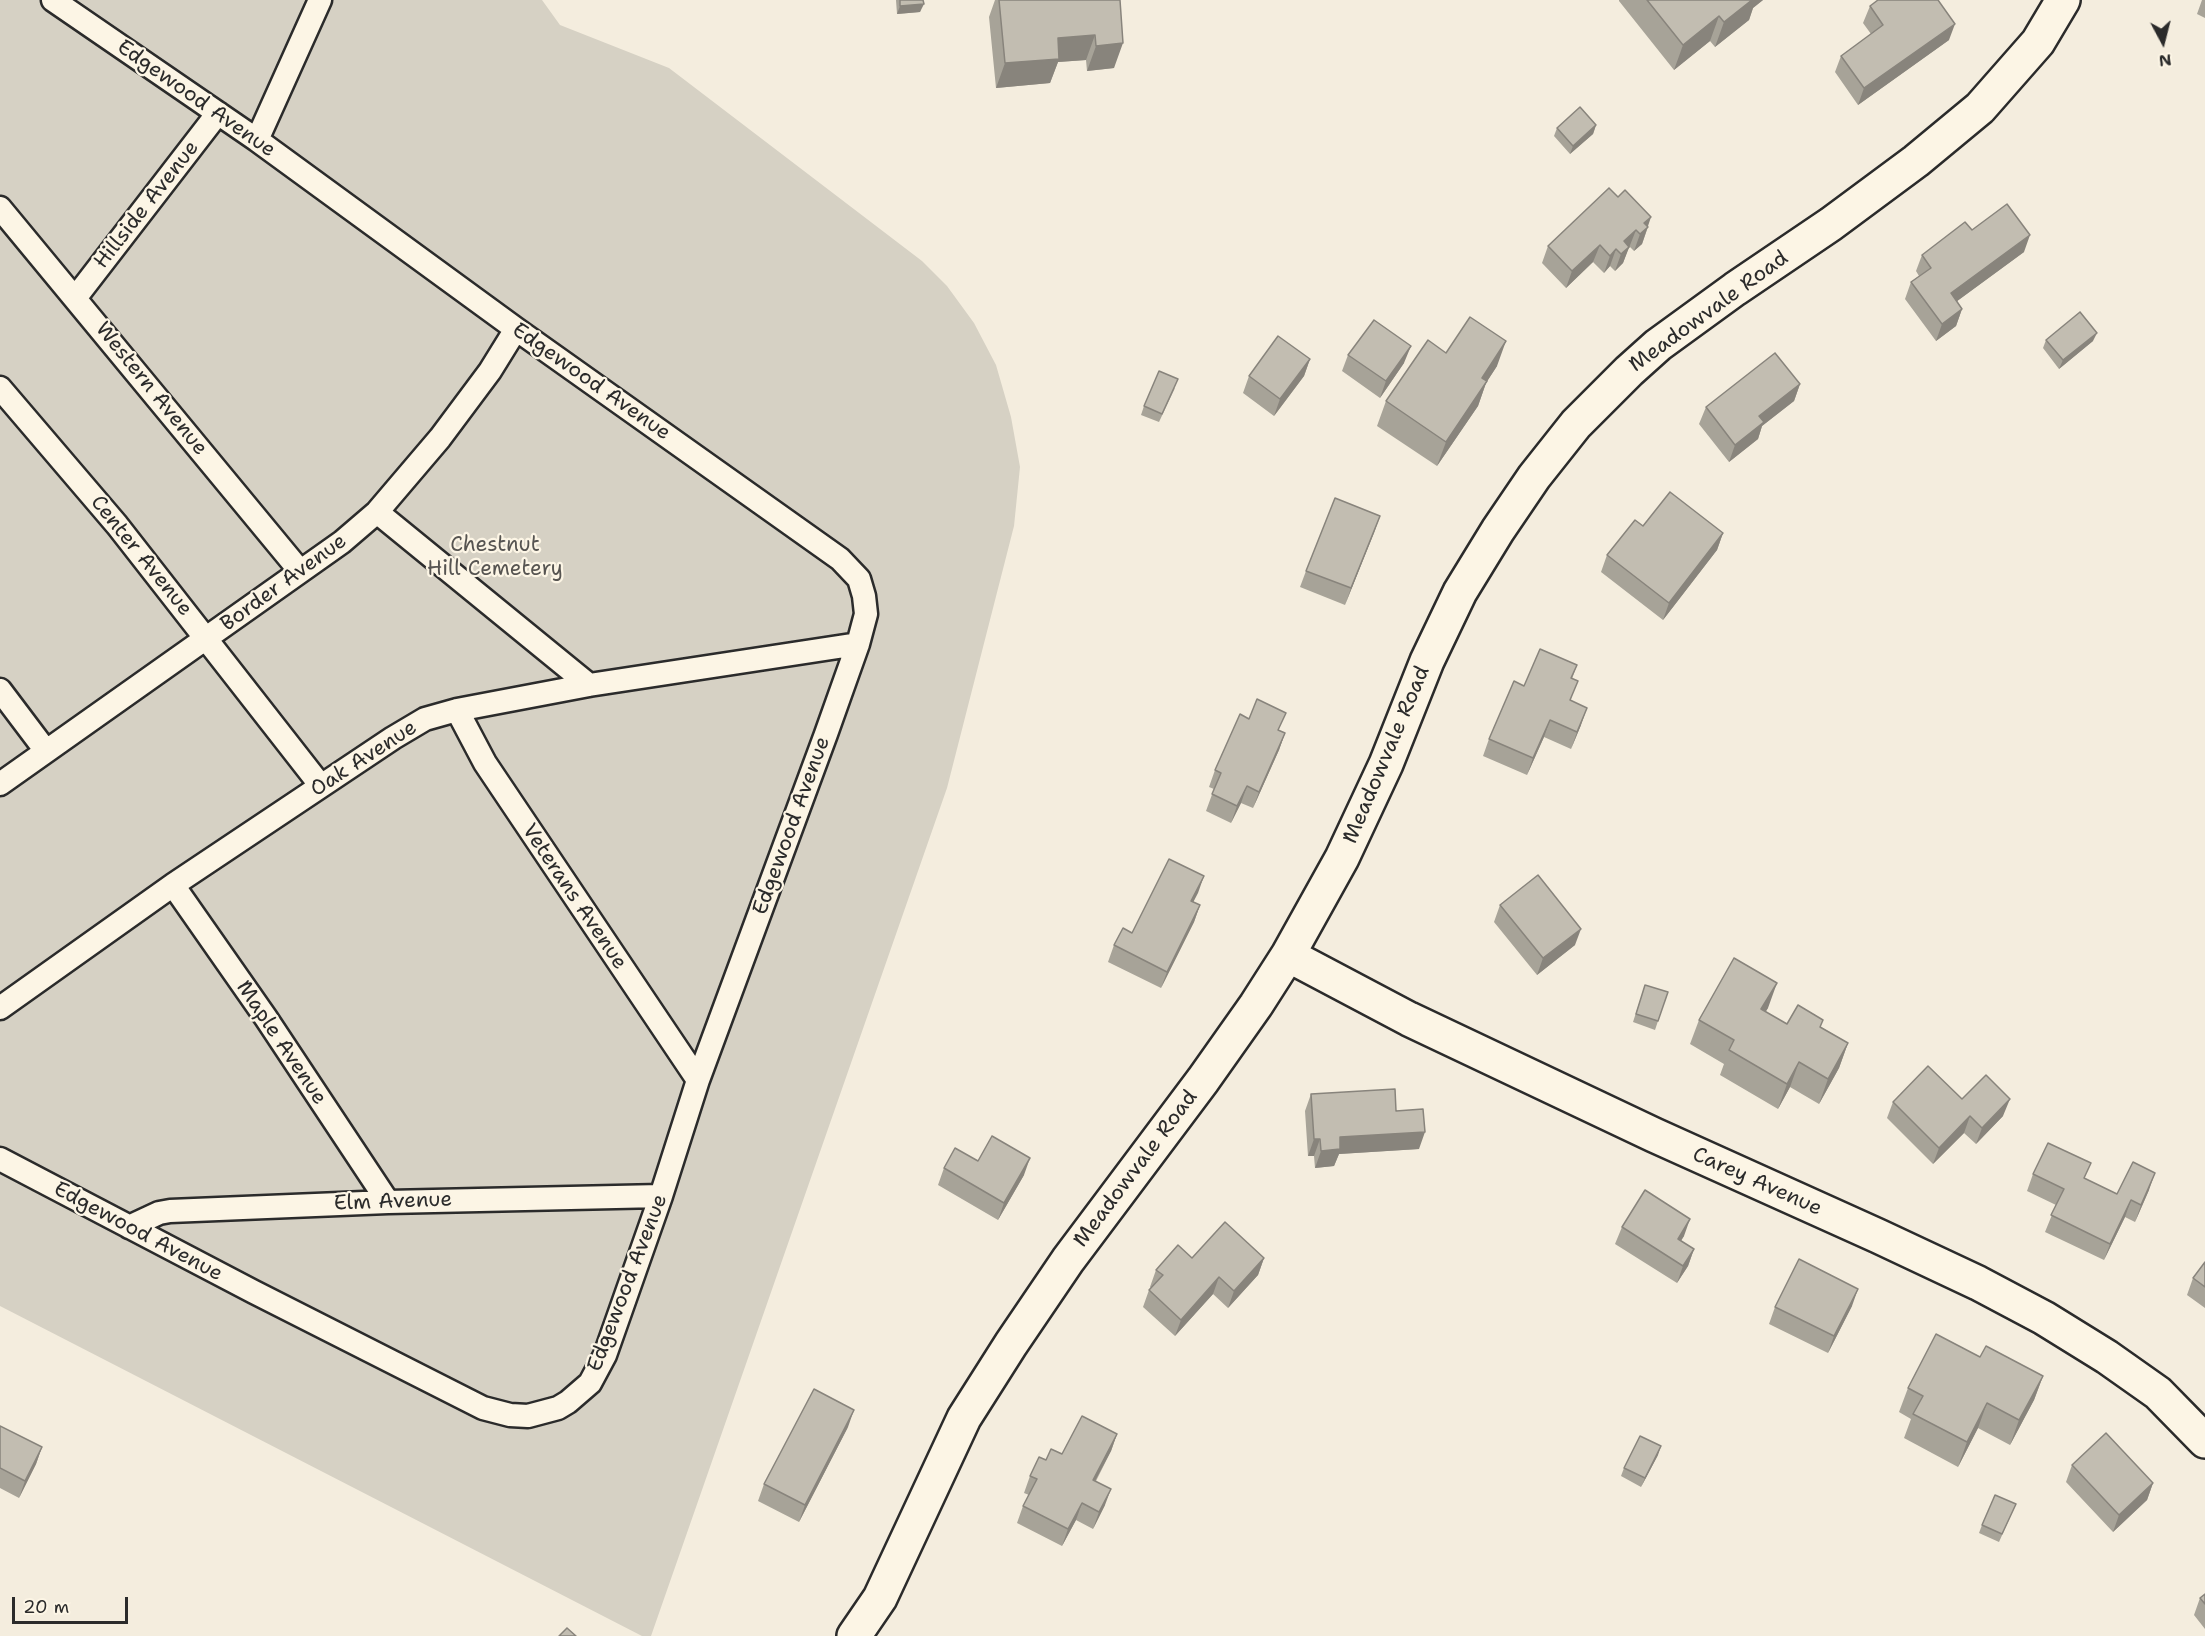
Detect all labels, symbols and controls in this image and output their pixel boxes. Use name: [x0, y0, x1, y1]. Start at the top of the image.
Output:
north arrow: [2133, 12, 2193, 72]
street label: Edgewood Avenue: [112, 35, 280, 163]
text: N: [2158, 49, 2173, 72]
street label: Hillside Avenue: [89, 136, 205, 274]
street label: Meadowvale Road: [1625, 246, 1793, 378]
street label: Western Avenue: [90, 317, 212, 461]
street label: Edgewood Avenue: [507, 318, 675, 446]
street label: Center Avenue: [85, 491, 197, 621]
street label: Border Avenue: [216, 529, 352, 637]
park label: Chestnut Hill Cemetery: [427, 533, 563, 583]
street label: Meadowvale Road: [1338, 662, 1436, 848]
street label: Oak Avenue: [306, 715, 422, 803]
street label: Edgewood Avenue: [748, 733, 836, 919]
street label: Veterans Avenue: [516, 819, 632, 975]
street label: Maple Avenue: [230, 976, 332, 1110]
street label: Meadowvale Road: [1069, 1085, 1203, 1253]
street label: Carey Avenue: [1688, 1142, 1826, 1222]
street label: Edgewood Avenue: [49, 1177, 227, 1287]
street label: Elm Avenue: [333, 1187, 453, 1217]
street label: Edgewood Avenue: [583, 1191, 673, 1375]
scale bar: [15, 1585, 130, 1623]
text: 20 m: [23, 1595, 69, 1619]

